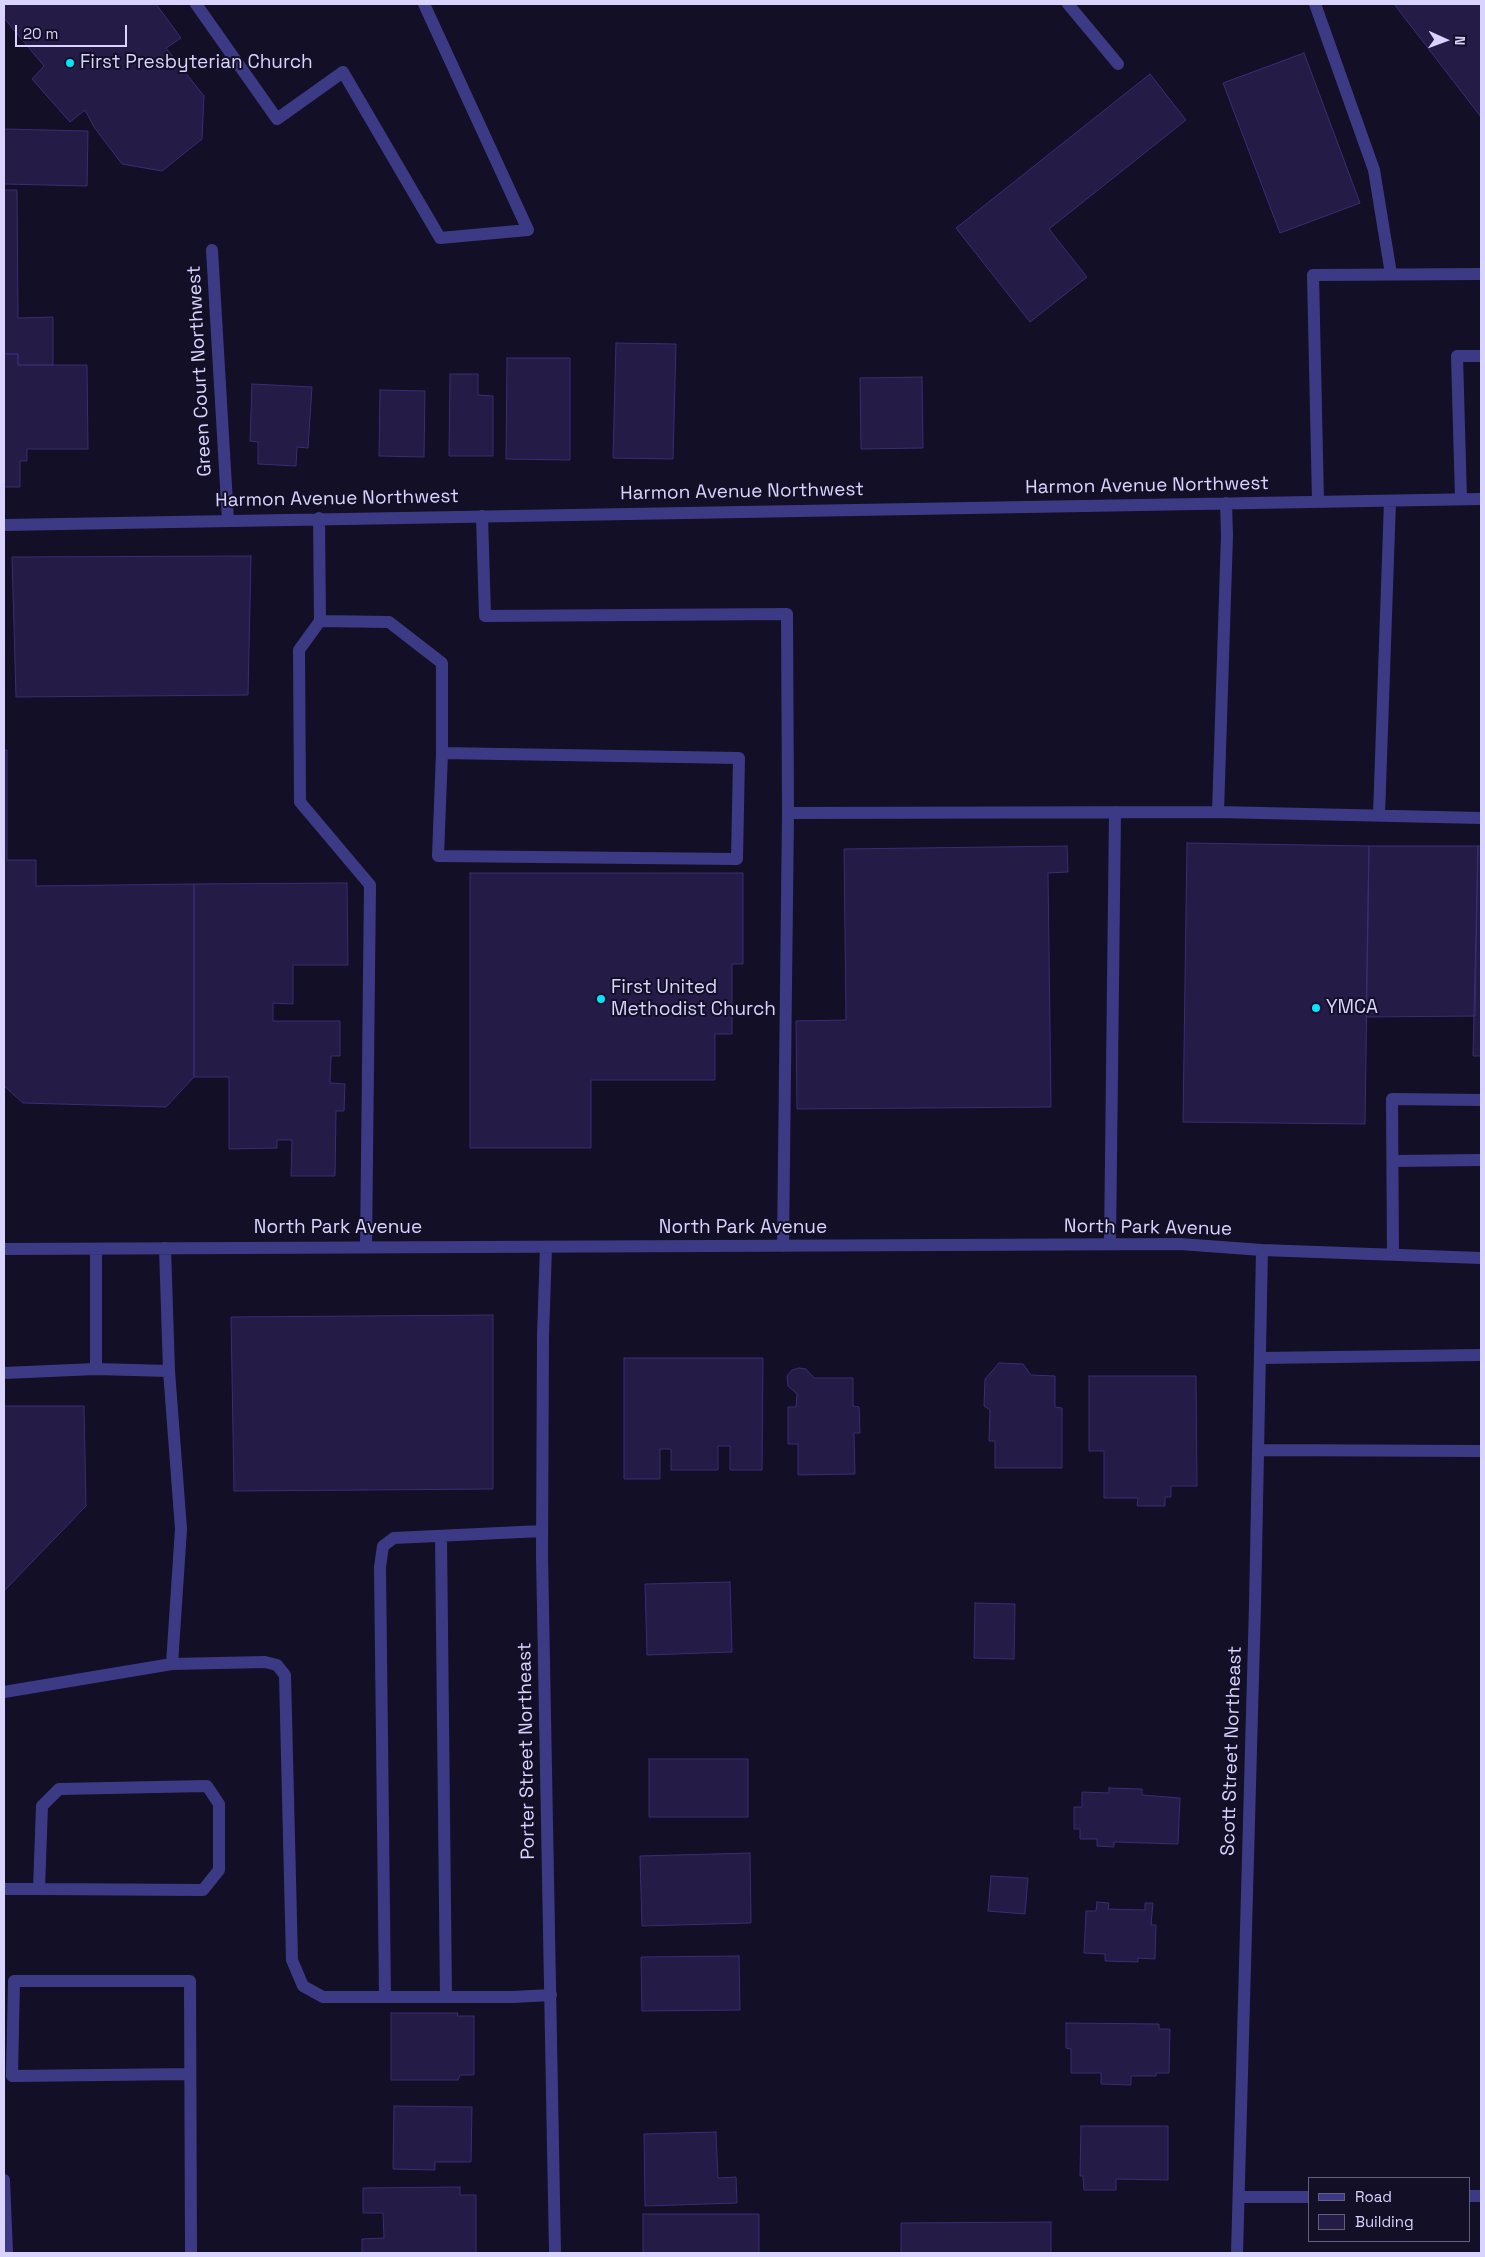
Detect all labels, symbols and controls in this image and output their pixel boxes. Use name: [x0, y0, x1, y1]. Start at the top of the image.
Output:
scale bar: [18, 15, 130, 47]
north arrow: [1420, 15, 1470, 65]
text: 20 m: [23, 24, 58, 43]
text: N: [1451, 36, 1469, 46]
place label: First Presbyterian Church: [80, 52, 313, 74]
marker: First Presbyterian Church: [64, 57, 76, 69]
street label: Green Court Northwest: [183, 265, 217, 477]
street label: Harmon Avenue Northwest: [1025, 472, 1269, 500]
street label: Harmon Avenue Northwest: [620, 478, 864, 506]
street label: Harmon Avenue Northwest: [215, 485, 459, 513]
place label: First United Methodist Church: [611, 977, 776, 1021]
marker: First United Methodist Church: [595, 993, 607, 1005]
place label: YMCA: [1326, 997, 1378, 1019]
marker: YMCA: [1310, 1002, 1322, 1014]
street label: North Park Avenue: [1064, 1215, 1232, 1241]
street label: North Park Avenue: [254, 1217, 422, 1239]
street label: North Park Avenue: [659, 1217, 827, 1239]
street label: Porter Street Northeast: [514, 1642, 540, 1860]
street label: Scott Street Northeast: [1217, 1646, 1247, 1856]
legend: [1308, 2177, 1470, 2242]
text: Road: [1355, 2187, 1392, 2206]
text: Building: [1355, 2212, 1414, 2231]

